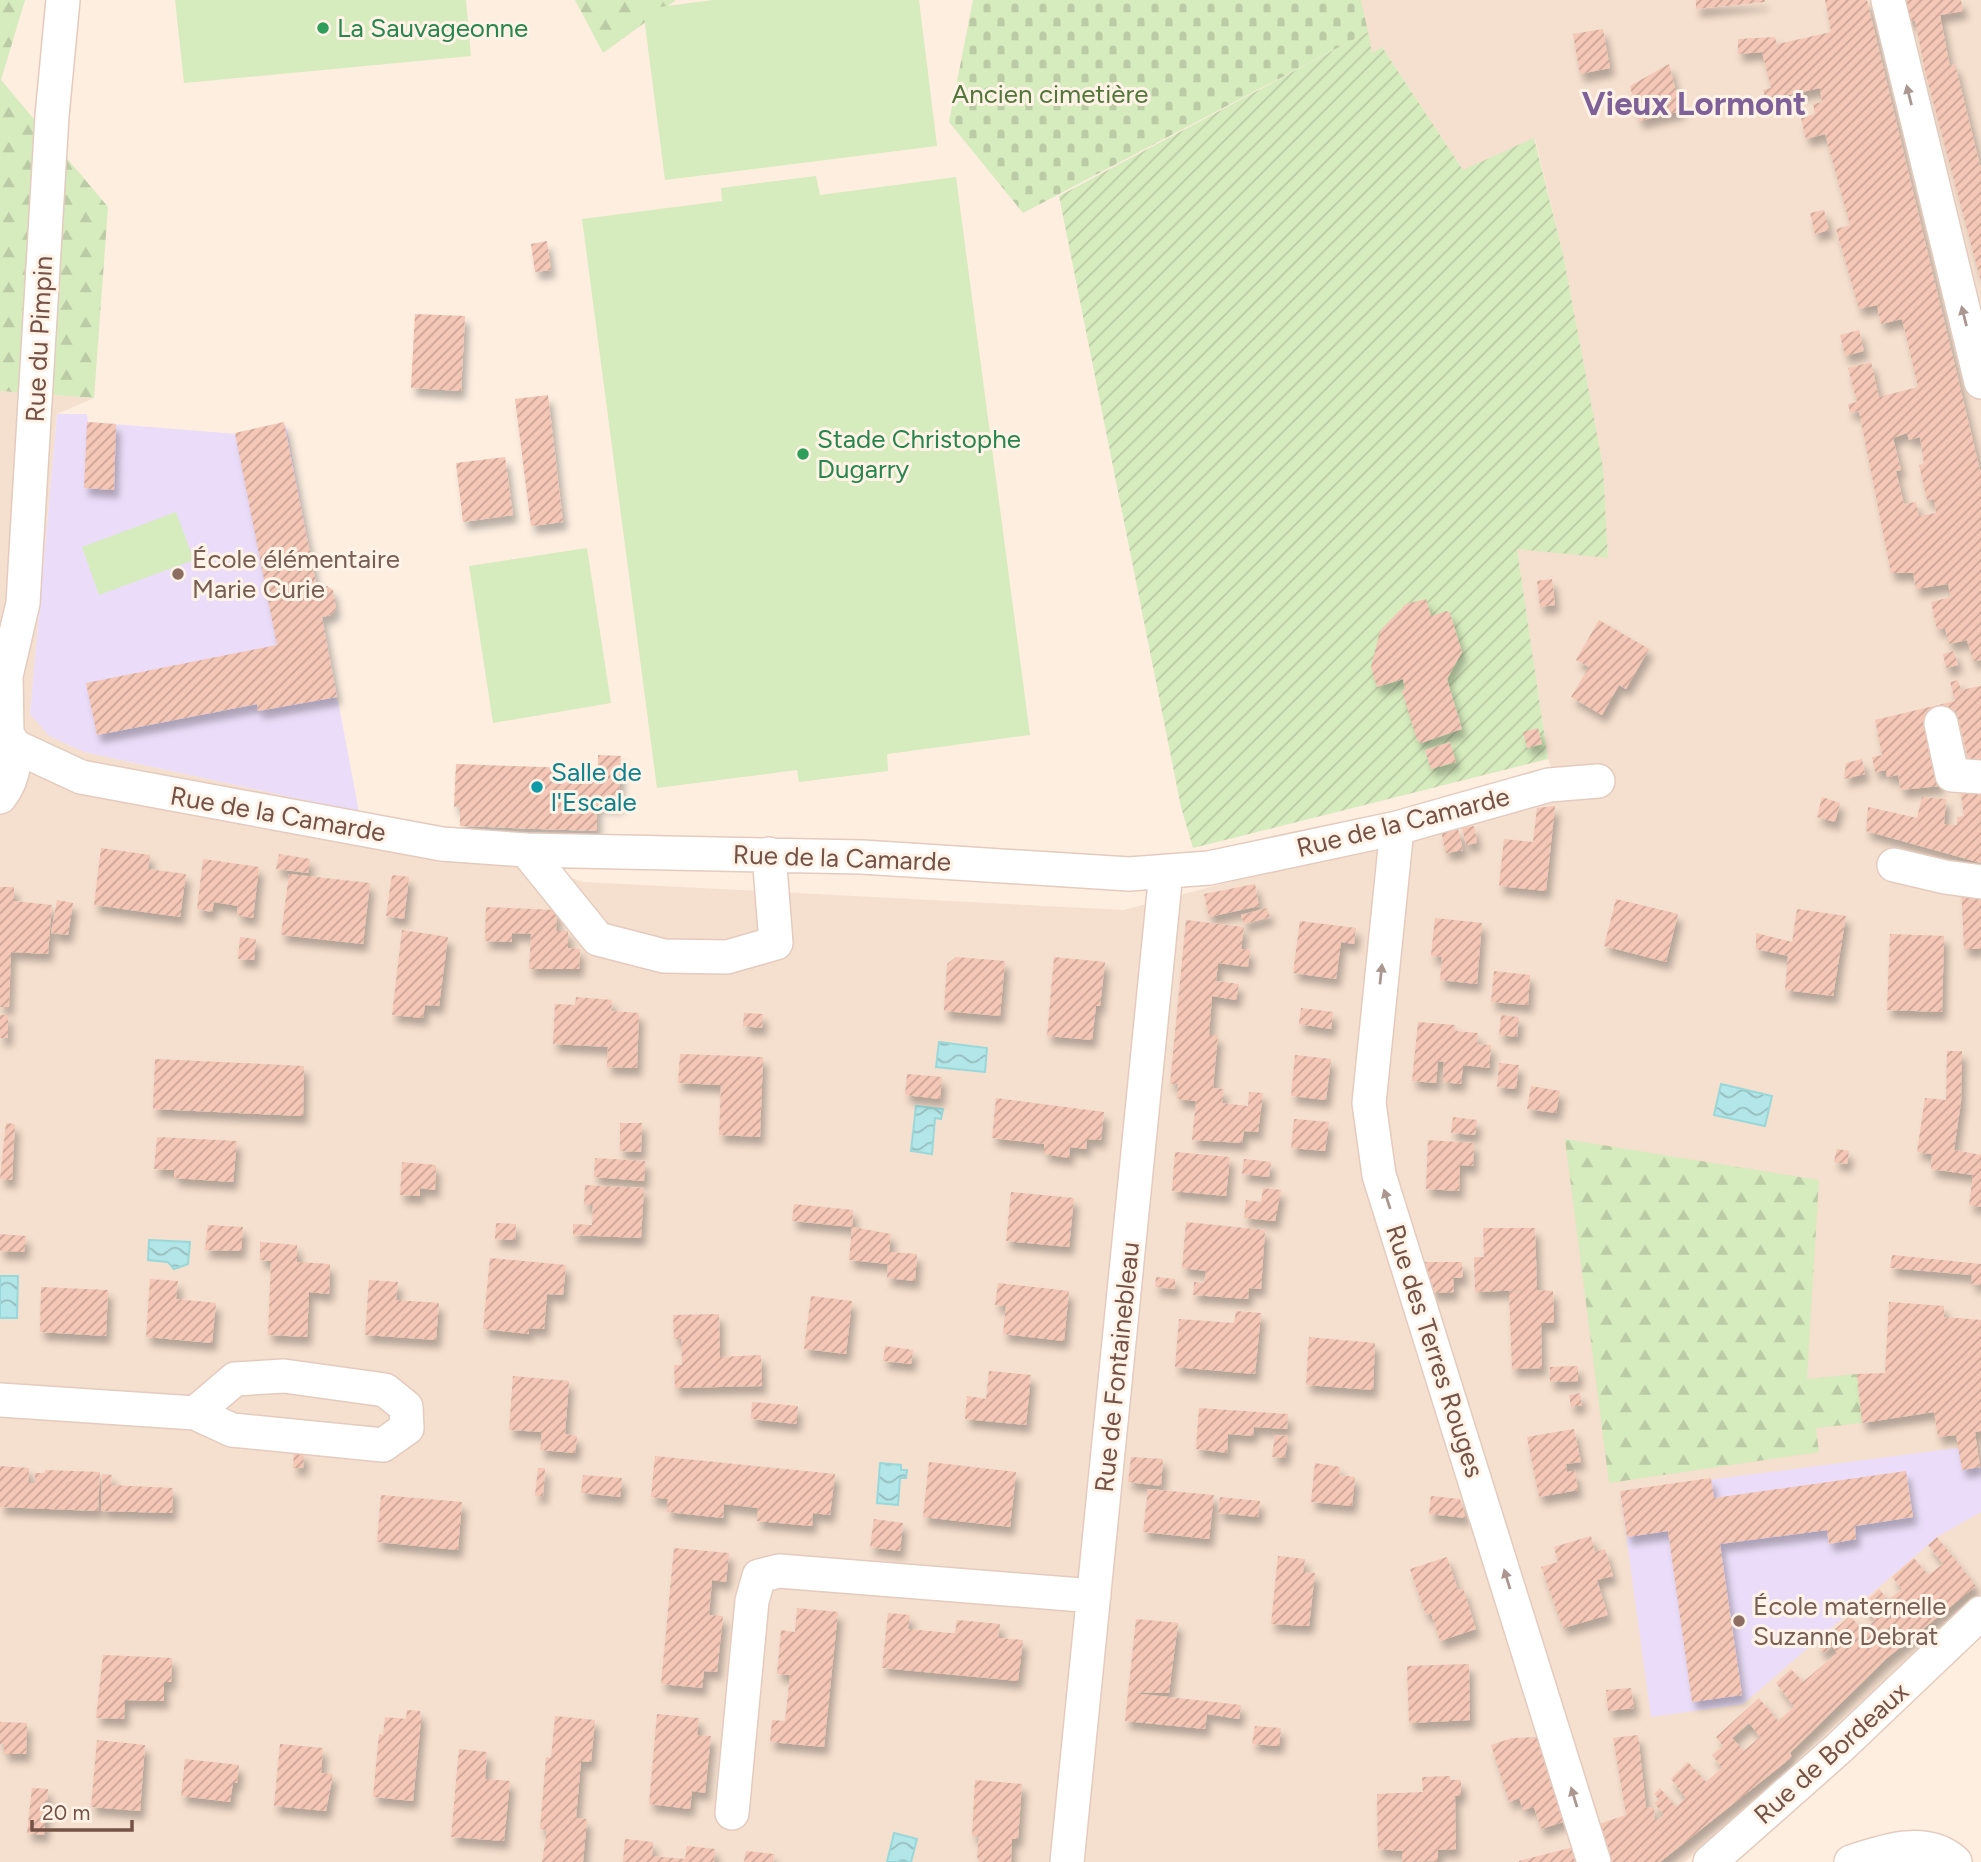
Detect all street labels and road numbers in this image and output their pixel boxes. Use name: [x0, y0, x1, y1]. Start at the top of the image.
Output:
street label: Rue du Pimpin: [19, 255, 59, 423]
street label: Rue de la Camarde: [168, 779, 388, 849]
street label: Rue de la Camarde: [1293, 780, 1513, 864]
street label: Rue de la Camarde: [732, 838, 952, 878]
street label: Rue des Terres Rouges: [1379, 1220, 1491, 1482]
street label: Rue de Fontainebleau: [1088, 1240, 1146, 1494]
street label: Rue de Bordeaux: [1747, 1675, 1915, 1831]

